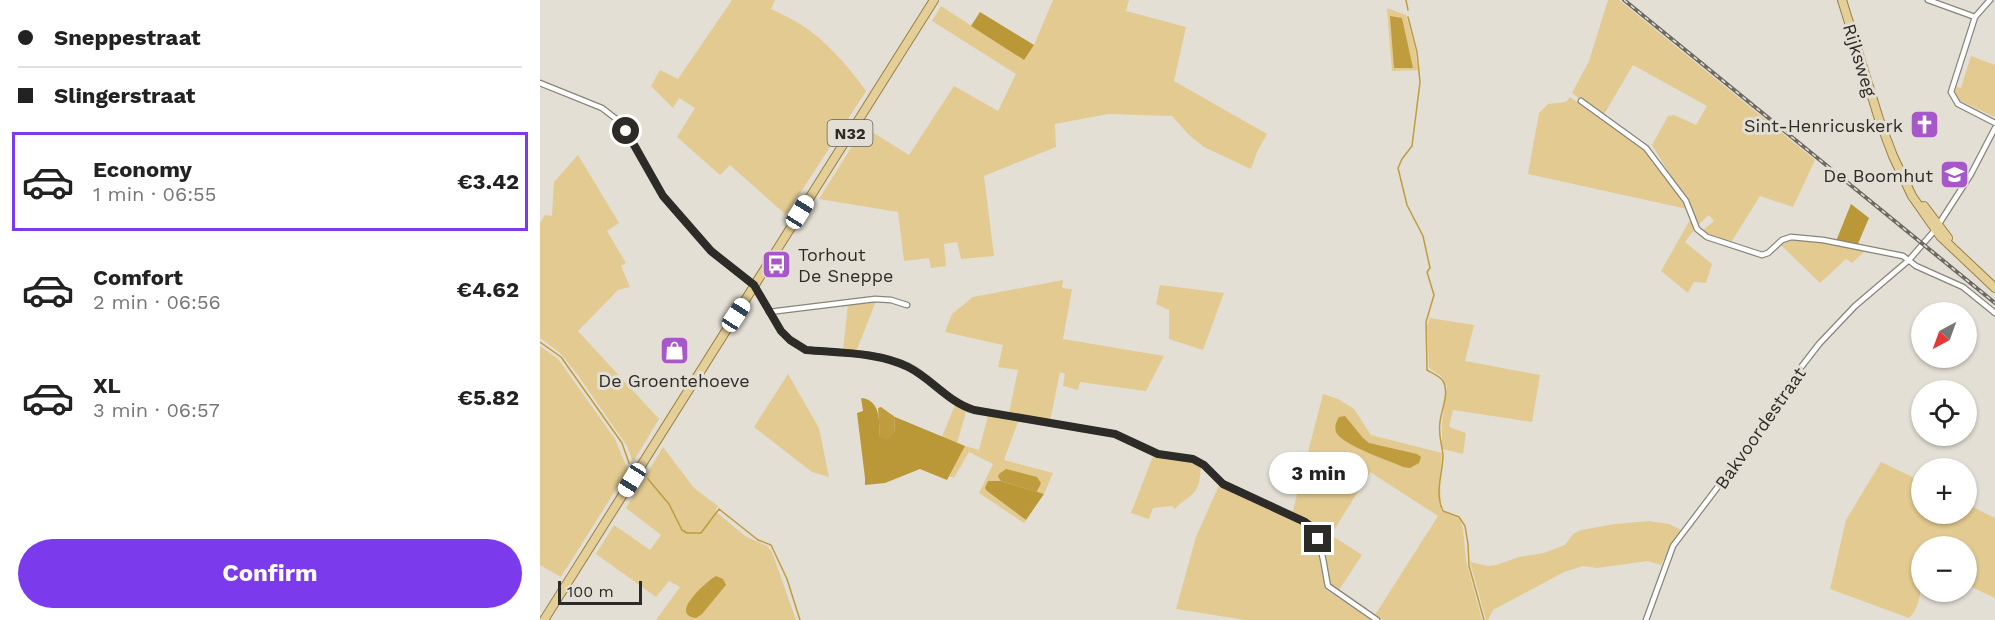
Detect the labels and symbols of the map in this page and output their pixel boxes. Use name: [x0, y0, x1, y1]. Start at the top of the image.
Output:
street label: Rijksweg: [1839, 21, 1881, 99]
church icon: Sint-Henricuskerk: [1908, 109, 1940, 141]
place label: Sint-Henricuskerk: [1744, 115, 1903, 136]
route start: [612, 117, 639, 144]
road number: N32: [828, 120, 872, 146]
school or university icon: De Boomhut: [1938, 159, 1970, 191]
place label: De Boomhut: [1823, 165, 1933, 186]
car: [783, 192, 817, 232]
place label: Torhout De Sneppe: [798, 244, 893, 286]
bus stop icon: Torhout De Sneppe: [761, 248, 793, 280]
car: [719, 295, 753, 335]
north arrow: [1911, 302, 1977, 368]
shop icon: De Groentehoeve: [658, 335, 690, 367]
street label: Bakvoordestraat: [1710, 363, 1810, 493]
place label: De Groentehoeve: [598, 370, 750, 391]
callout: 3 min: [1268, 452, 1368, 494]
car: [615, 460, 649, 500]
route end: [1304, 525, 1331, 552]
scale bar: [558, 578, 642, 606]

